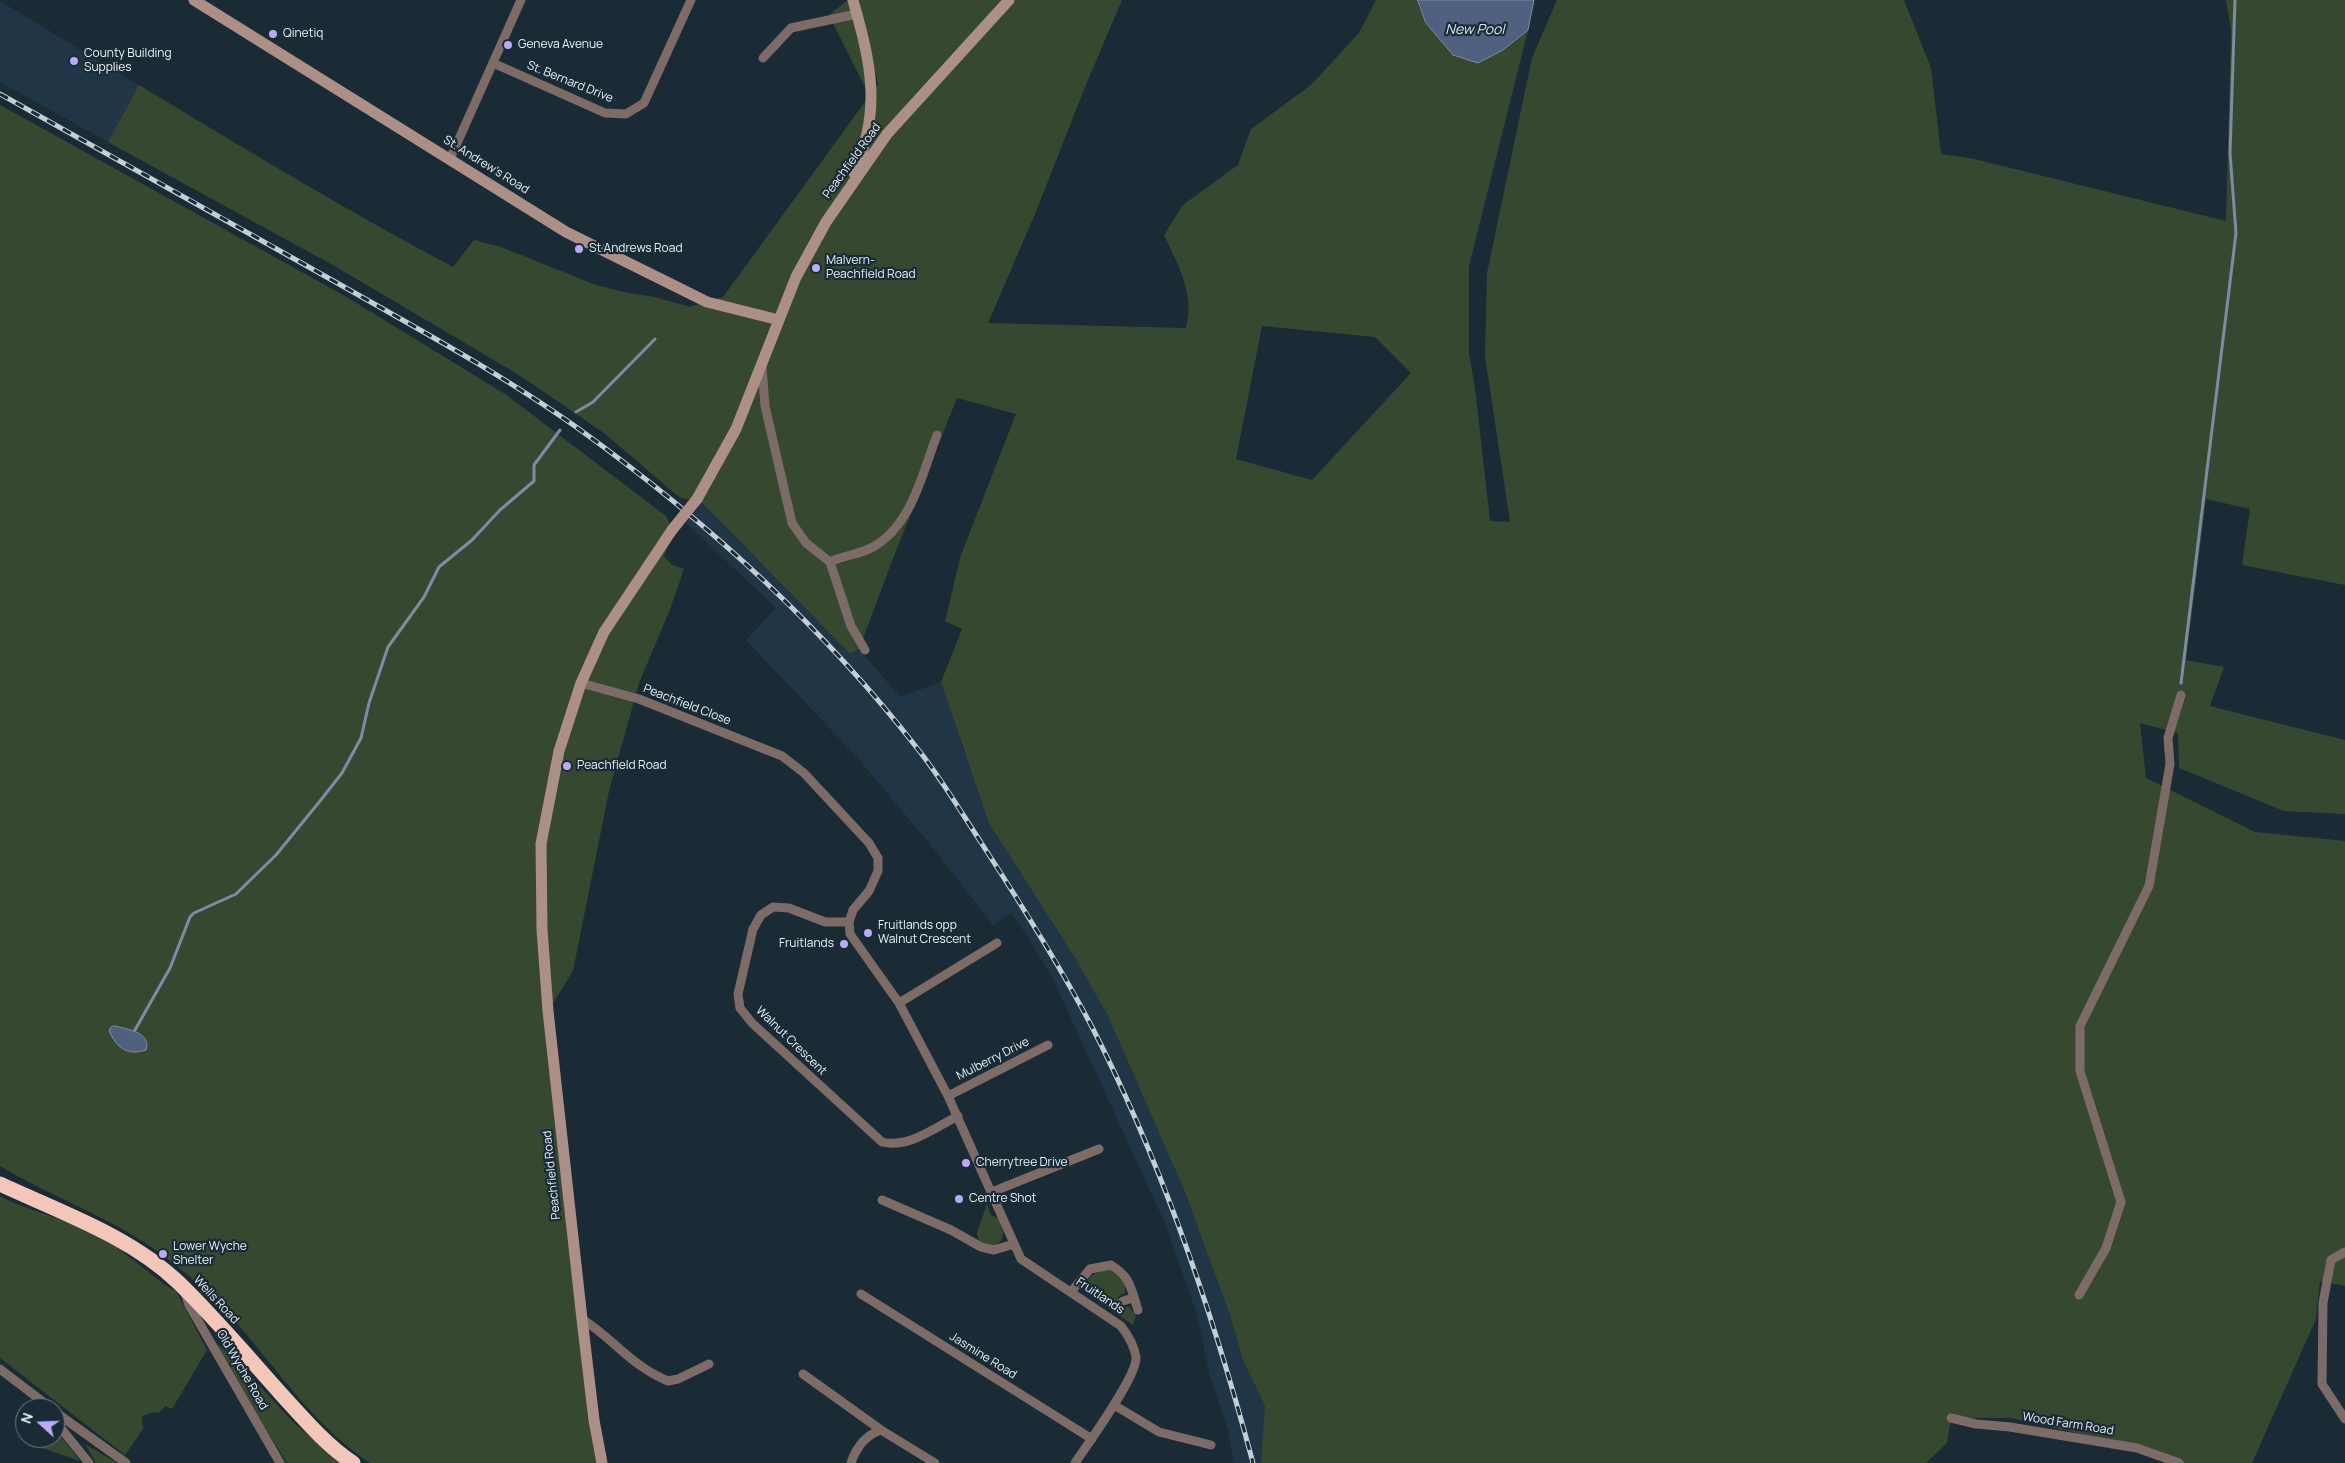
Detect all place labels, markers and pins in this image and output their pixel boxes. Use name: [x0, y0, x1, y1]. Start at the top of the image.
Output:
place label: Qinetiq: [283, 27, 323, 41]
marker: Qinetiq: [267, 28, 279, 40]
place label: Geneva Avenue: [518, 38, 603, 52]
marker: Geneva Avenue: [502, 39, 514, 51]
place label: County Building Supplies: [84, 47, 172, 75]
marker: County Building Supplies: [68, 55, 80, 67]
place label: St Andrews Road: [589, 242, 682, 256]
marker: St Andrews Road: [573, 243, 585, 255]
place label: Malvern- Peachfield Road: [826, 254, 916, 282]
marker: Malvern- Peachfield Road: [810, 262, 822, 274]
place label: Peachfield Road: [577, 759, 667, 773]
marker: Peachfield Road: [561, 760, 573, 772]
place label: Fruitlands opp Walnut Crescent: [878, 919, 971, 947]
marker: Fruitlands opp Walnut Crescent: [862, 927, 874, 939]
place label: Fruitlands: [779, 937, 834, 951]
marker: Fruitlands: [838, 938, 850, 950]
place label: Cherrytree Drive: [976, 1156, 1068, 1170]
marker: Cherrytree Drive: [960, 1157, 972, 1169]
place label: Centre Shot: [969, 1192, 1036, 1206]
marker: Centre Shot: [953, 1193, 965, 1205]
place label: Lower Wyche Shelter: [173, 1240, 247, 1268]
marker: Lower Wyche Shelter: [157, 1248, 169, 1260]

